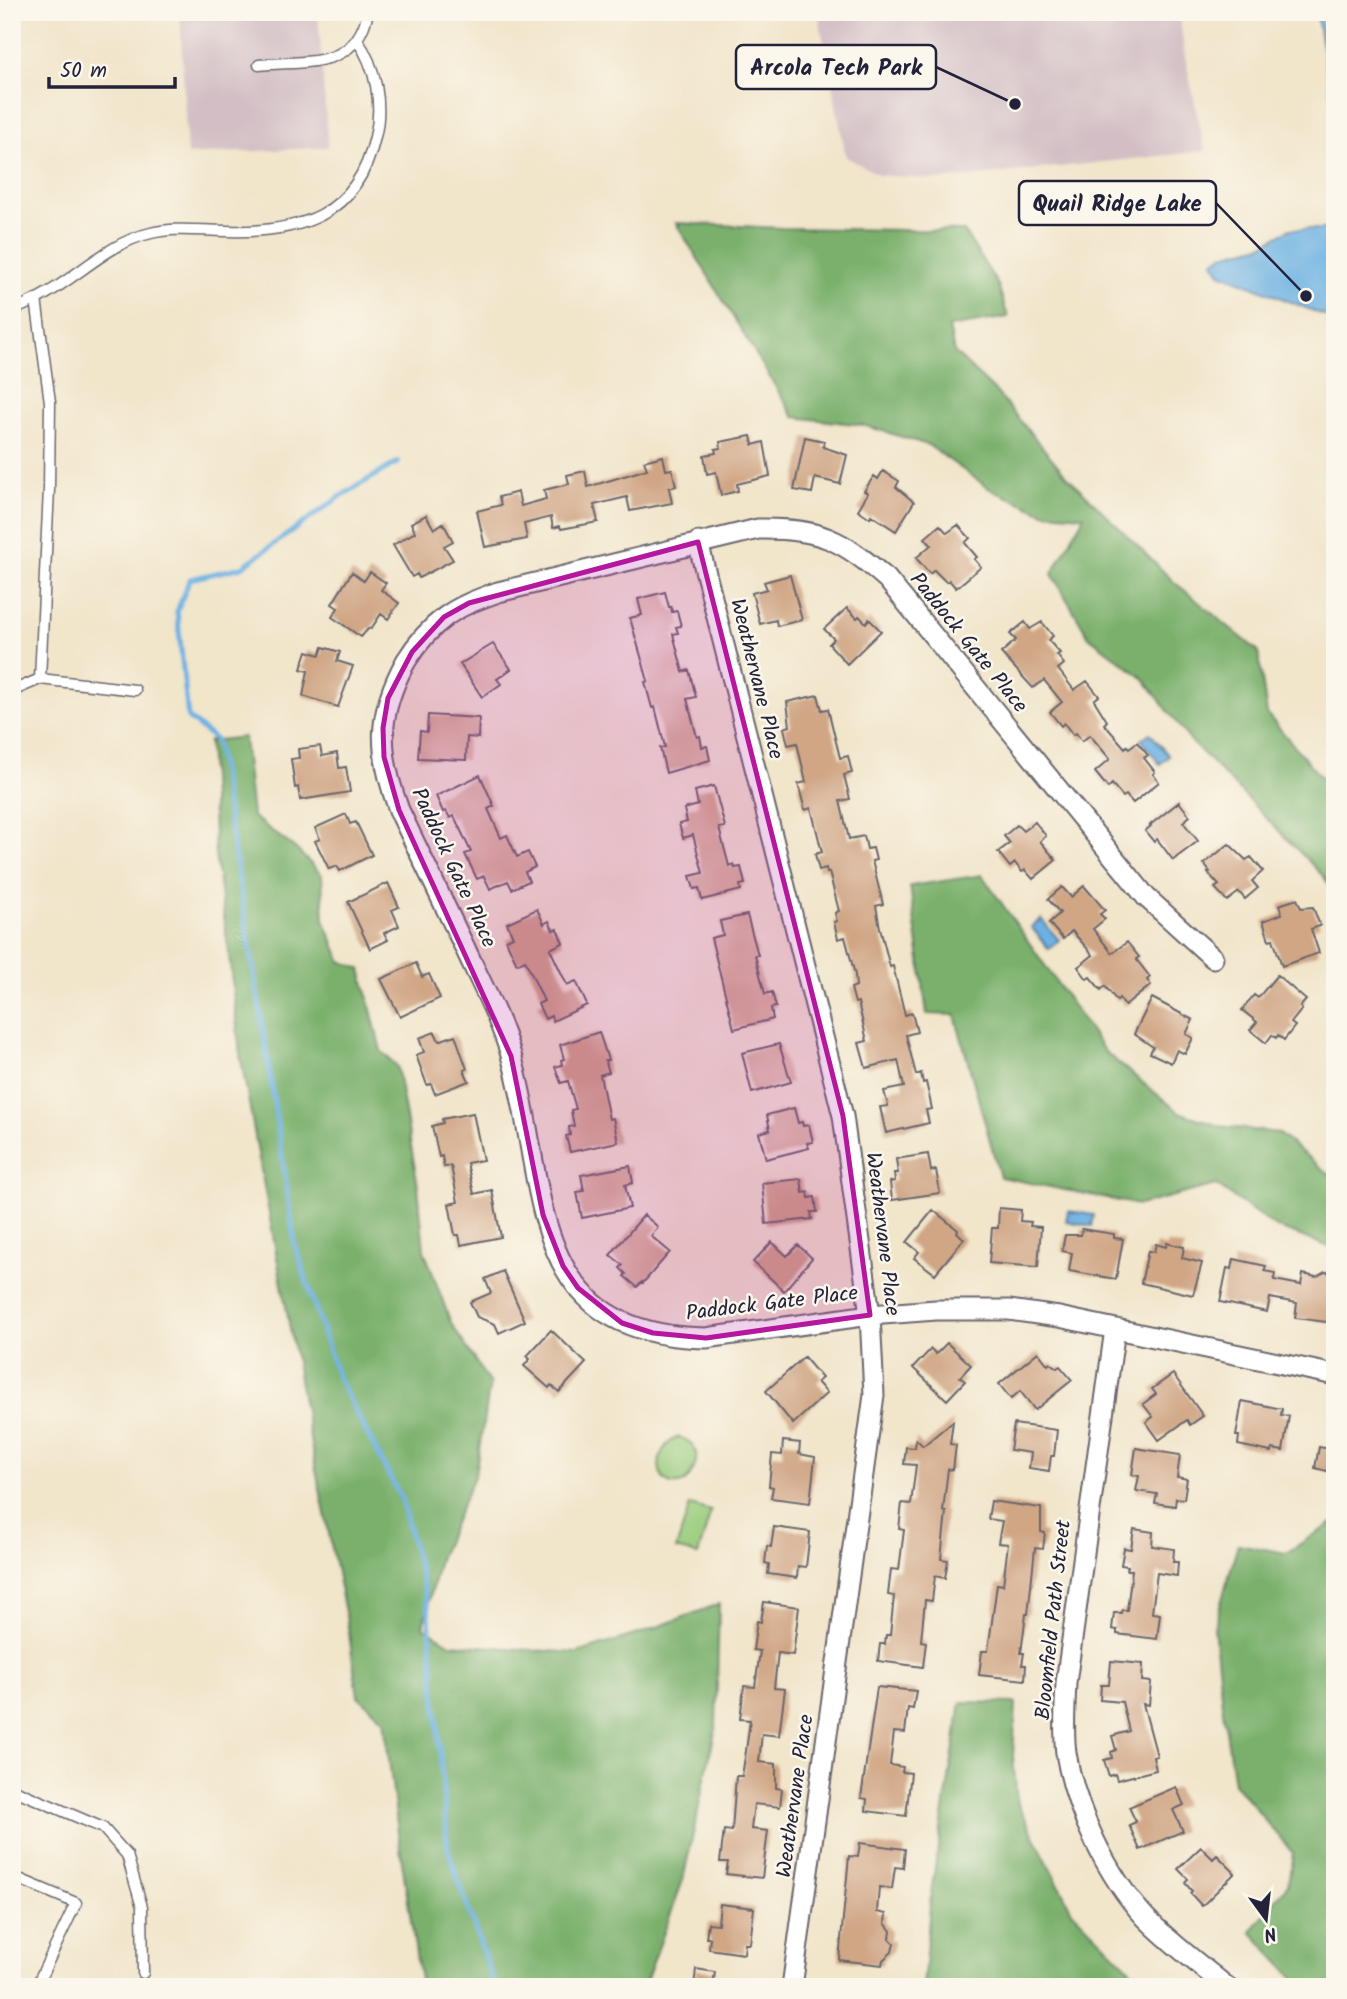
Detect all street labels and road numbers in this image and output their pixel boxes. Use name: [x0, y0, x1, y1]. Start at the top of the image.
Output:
street label: Paddock Gate Place: [901, 565, 1036, 721]
street label: Weathervane Place: [720, 595, 792, 763]
street label: Paddock Gate Place: [401, 783, 505, 954]
street label: Weathervane Place: [856, 1150, 908, 1318]
street label: Paddock Gate Place: [684, 1277, 861, 1331]
street label: Bloomfield Path Street: [1027, 1517, 1081, 1722]
street label: Weathervane Place: [768, 1712, 824, 1880]

